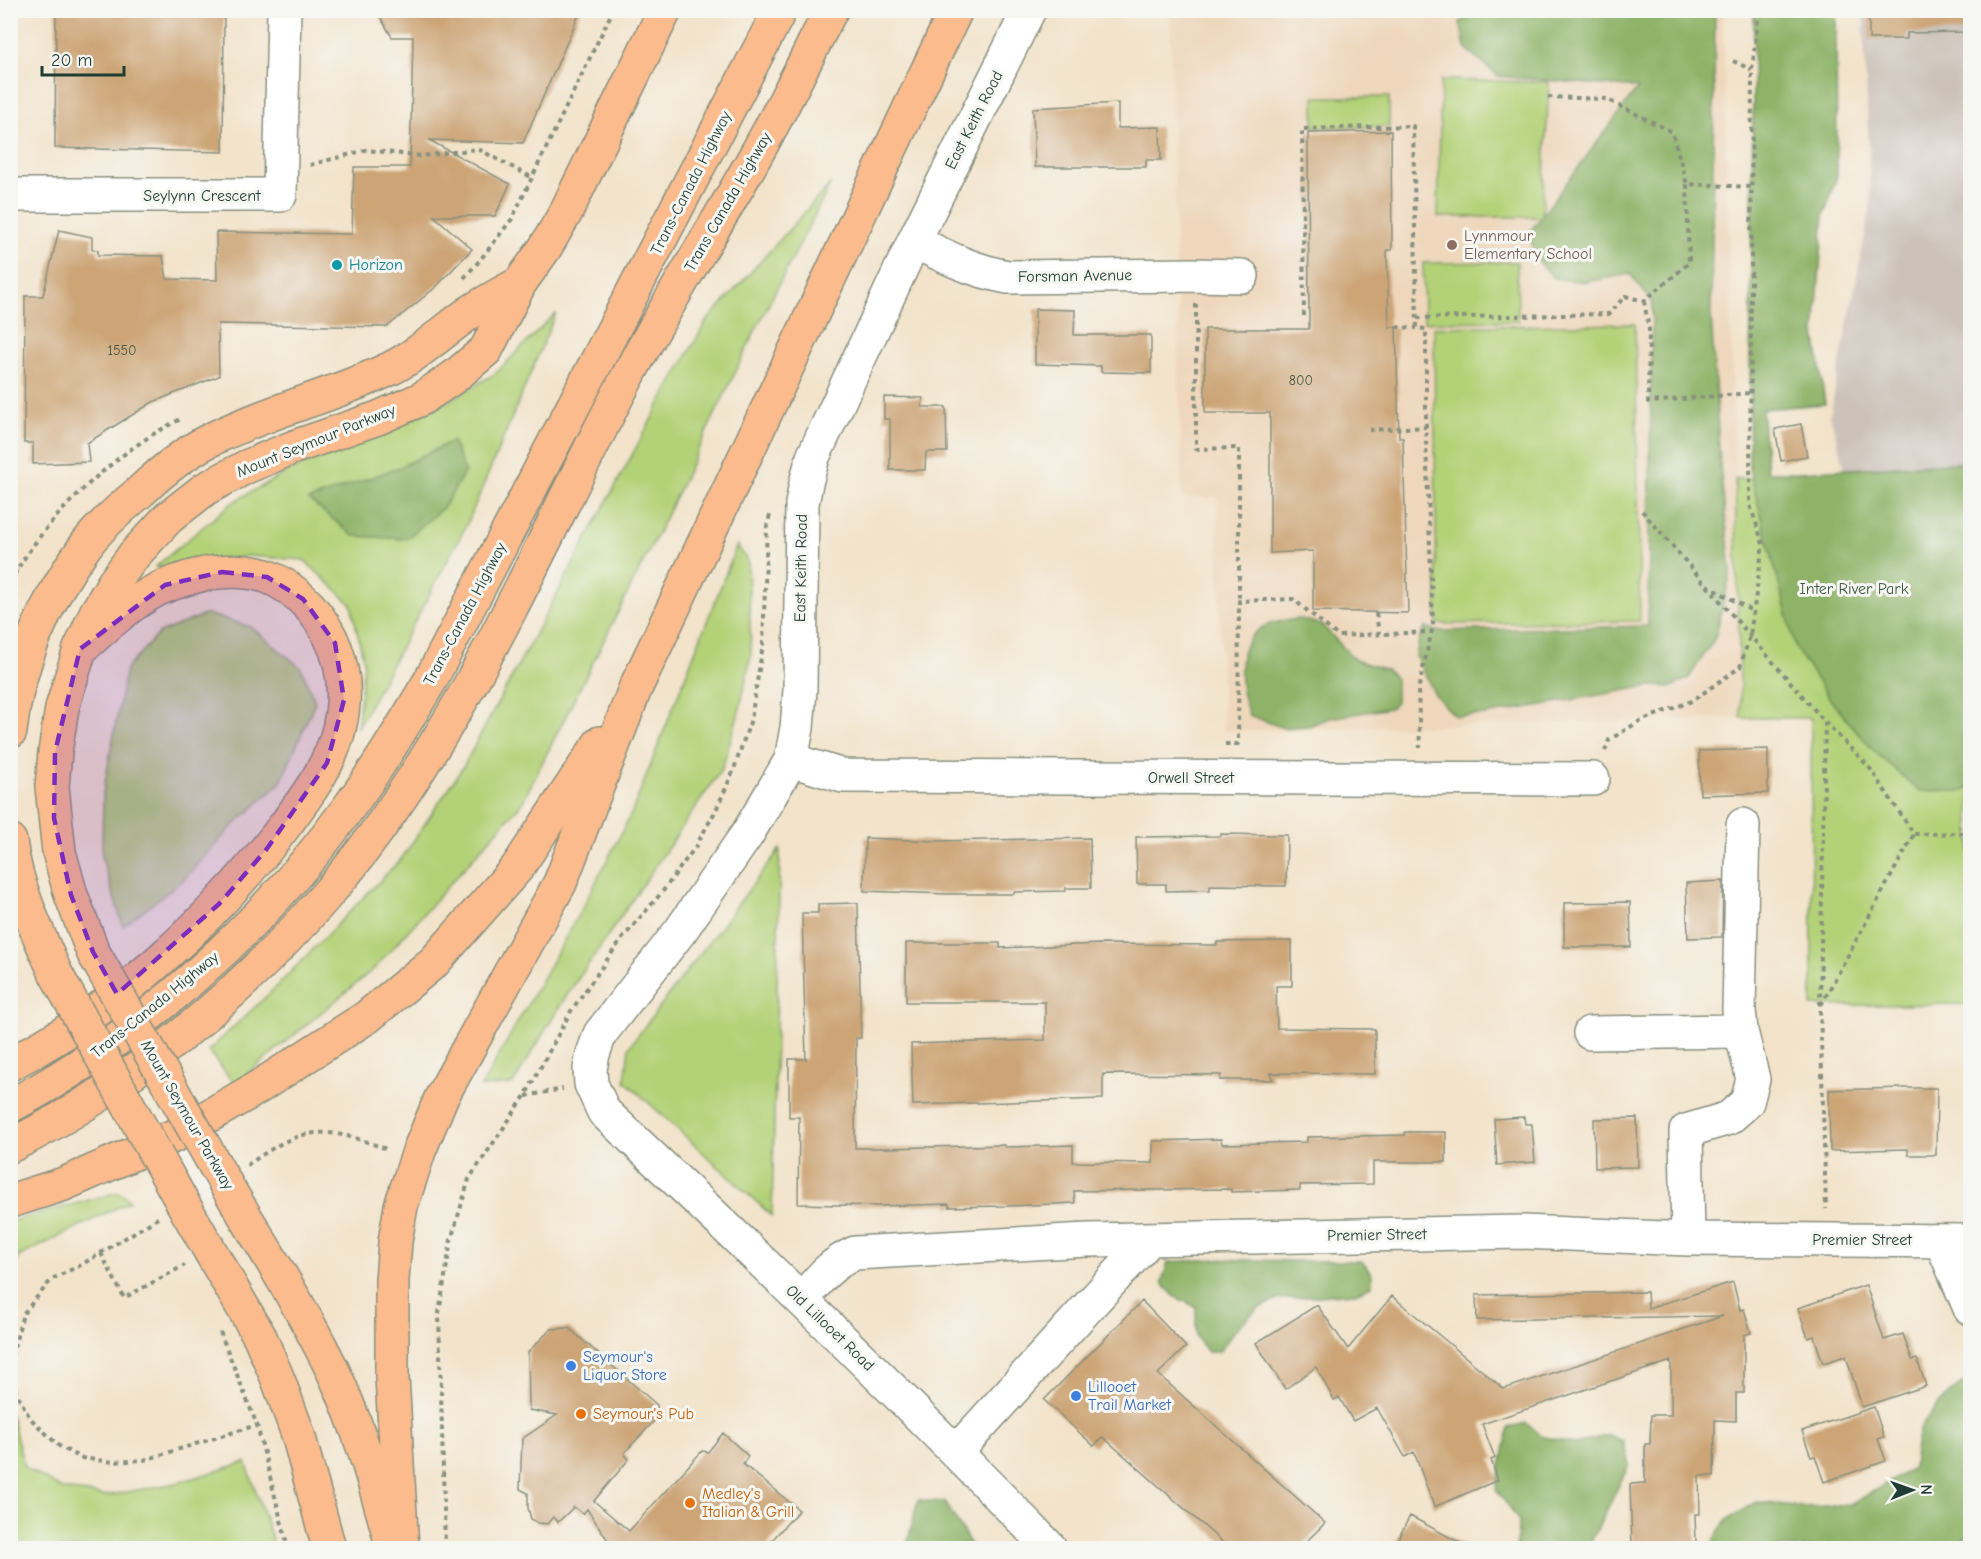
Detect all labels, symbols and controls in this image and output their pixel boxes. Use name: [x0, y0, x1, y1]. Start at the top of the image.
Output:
scale bar: [42, 39, 124, 77]
text: 20 m: [51, 50, 92, 71]
street label: East Keith Road: [941, 68, 1007, 172]
street label: Trans-Canada Highway: [647, 107, 735, 258]
street label: Trans Canada Highway: [681, 128, 776, 275]
street label: Seylynn Crescent: [143, 187, 261, 205]
place label: Lynnmour Elementary School: [1464, 227, 1592, 263]
marker: Lynnmour Elementary School: [1445, 238, 1459, 252]
place label: Horizon: [349, 256, 403, 274]
marker: Horizon: [330, 258, 344, 272]
street label: Forsman Avenue: [1018, 266, 1132, 286]
house number: 1550: [107, 342, 137, 359]
house number: 800: [1289, 372, 1313, 389]
street label: Mount Seymour Parkway: [234, 401, 399, 481]
street label: East Keith Road: [791, 514, 811, 622]
street label: Trans-Canada Highway: [420, 539, 511, 688]
park label: Inter River Park: [1800, 580, 1909, 598]
street label: Orwell Street: [1148, 769, 1235, 787]
street label: Trans-Canada Highway: [88, 948, 223, 1062]
street label: Mount Seymour Parkway: [137, 1037, 238, 1194]
street label: Premier Street: [1327, 1225, 1427, 1245]
street label: Premier Street: [1812, 1231, 1912, 1249]
street label: Old Lillooet Road: [782, 1281, 878, 1375]
place label: Seymour's Liquor Store: [583, 1348, 667, 1384]
marker: Seymour's Liquor Store: [564, 1359, 578, 1373]
place label: Lillooet Trail Market: [1088, 1378, 1172, 1414]
marker: Lillooet Trail Market: [1069, 1389, 1083, 1403]
place label: Seymour's Pub: [593, 1405, 694, 1423]
marker: Seymour's Pub: [574, 1407, 588, 1421]
north arrow: [1882, 1460, 1942, 1520]
text: N: [1917, 1484, 1935, 1495]
place label: Medley's Italian & Grill: [702, 1485, 794, 1521]
marker: Medley's Italian & Grill: [683, 1496, 697, 1510]

